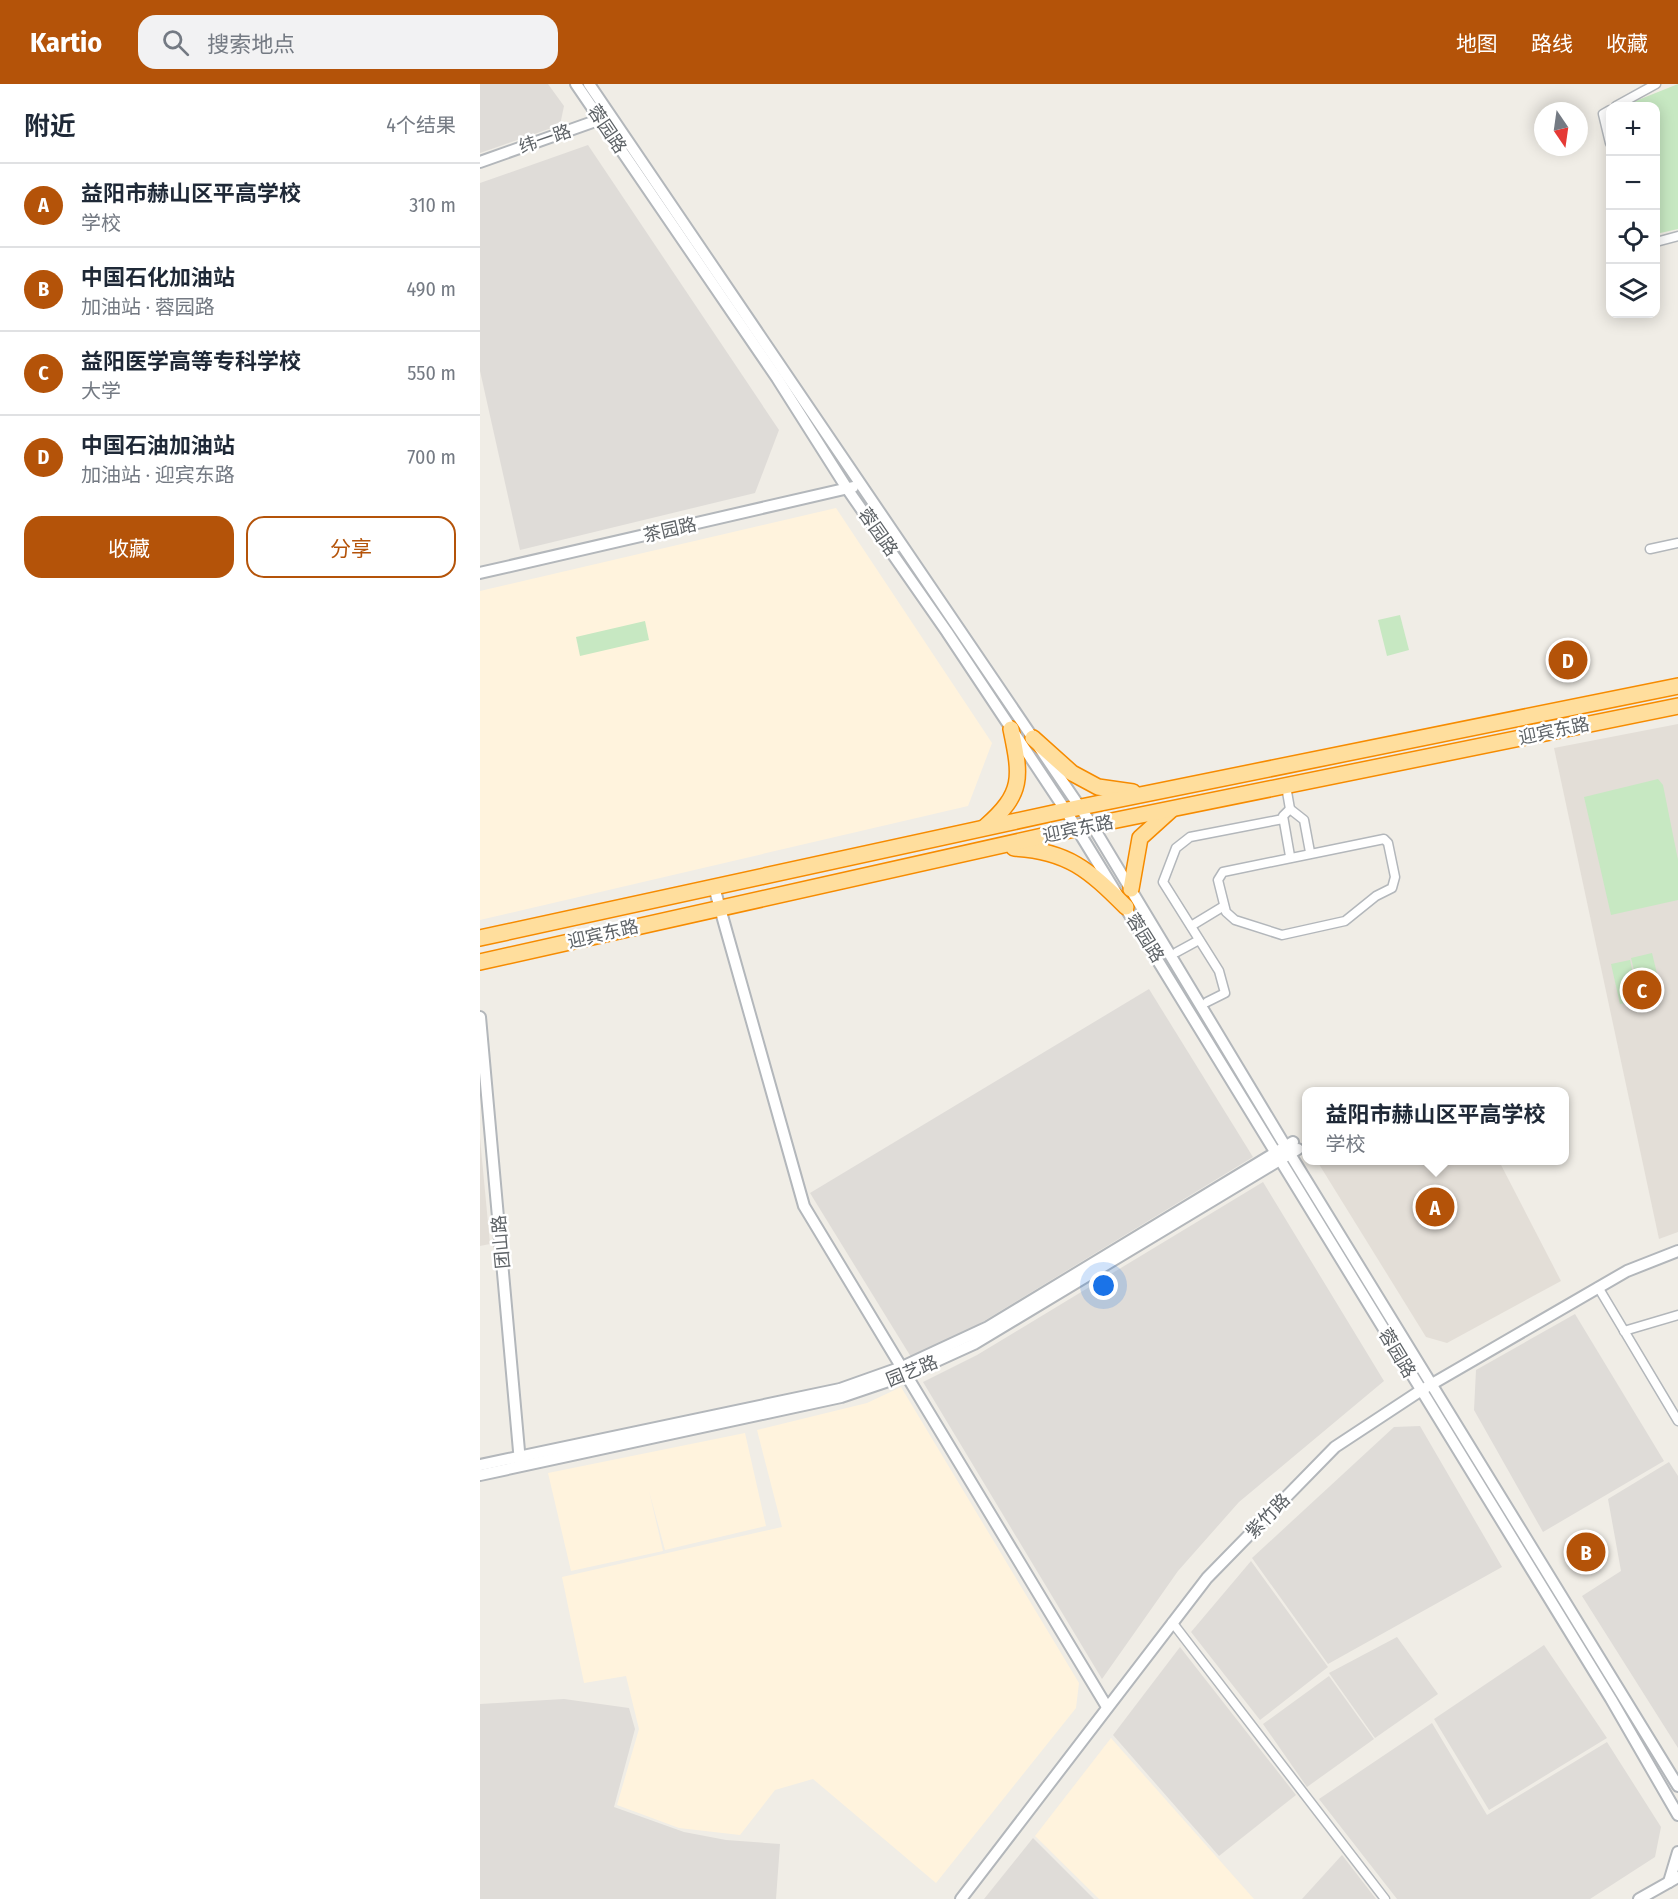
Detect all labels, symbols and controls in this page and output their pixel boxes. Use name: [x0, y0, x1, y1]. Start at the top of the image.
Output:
search box: [138, 15, 558, 69]
text: Kartio: [30, 26, 102, 59]
icon: search: [159, 26, 192, 59]
text: 搜索地点: [207, 31, 295, 58]
text: 地图: [1456, 31, 1498, 57]
text: 路线: [1531, 31, 1573, 57]
text: 收藏: [1606, 31, 1648, 57]
street label: 蓉园路: [583, 100, 631, 158]
north arrow: [1534, 102, 1588, 156]
map controls: [1606, 102, 1660, 318]
button: +: [1606, 102, 1660, 156]
text: 附近: [24, 111, 76, 142]
text: 4个结果: [386, 113, 456, 137]
street label: 纬一路: [516, 120, 574, 158]
button: −: [1606, 156, 1660, 210]
text: 益阳市赫山区平高学校: [81, 180, 301, 207]
text: A: [38, 193, 49, 217]
text: 310 m: [409, 193, 456, 217]
button: locate: [1606, 210, 1660, 264]
text: 学校: [81, 211, 121, 235]
text: 中国石化加油站: [81, 264, 235, 291]
button: layers: [1606, 264, 1660, 318]
text: B: [38, 277, 49, 301]
text: 490 m: [406, 277, 456, 301]
text: 加油站 · 蓉园路: [81, 295, 215, 319]
text: 益阳医学高等专科学校: [81, 348, 301, 375]
text: C: [38, 361, 49, 385]
text: 550 m: [407, 361, 456, 385]
text: 大学: [81, 379, 121, 403]
text: 中国石油加油站: [81, 432, 235, 459]
text: D: [38, 445, 49, 469]
text: 700 m: [407, 445, 456, 469]
text: 加油站 · 迎宾东路: [81, 463, 235, 487]
street label: 蓉园路: [854, 504, 902, 560]
street label: 茶园路: [641, 513, 699, 547]
button: 收藏: [24, 516, 234, 578]
button: 分享: [246, 516, 456, 578]
pin: D: [1548, 638, 1588, 682]
street label: 迎宾东路: [1516, 713, 1592, 749]
street label: 迎宾东路: [1040, 811, 1116, 847]
street label: 蓉园路: [1121, 909, 1169, 967]
street label: 迎宾东路: [565, 915, 641, 953]
pin: C: [1622, 968, 1662, 1012]
popup: [1302, 1087, 1569, 1165]
text: 益阳市赫山区平高学校: [1325, 1101, 1546, 1128]
text: 学校: [1325, 1132, 1365, 1156]
pin: A: [1416, 1184, 1454, 1230]
street label: 团山路: [488, 1214, 514, 1270]
your location: [1089, 1271, 1118, 1300]
street label: 蓉园路: [1374, 1324, 1420, 1382]
street label: 园艺路: [883, 1351, 941, 1391]
street label: 紫竹路: [1241, 1489, 1295, 1543]
pin: B: [1566, 1530, 1606, 1574]

